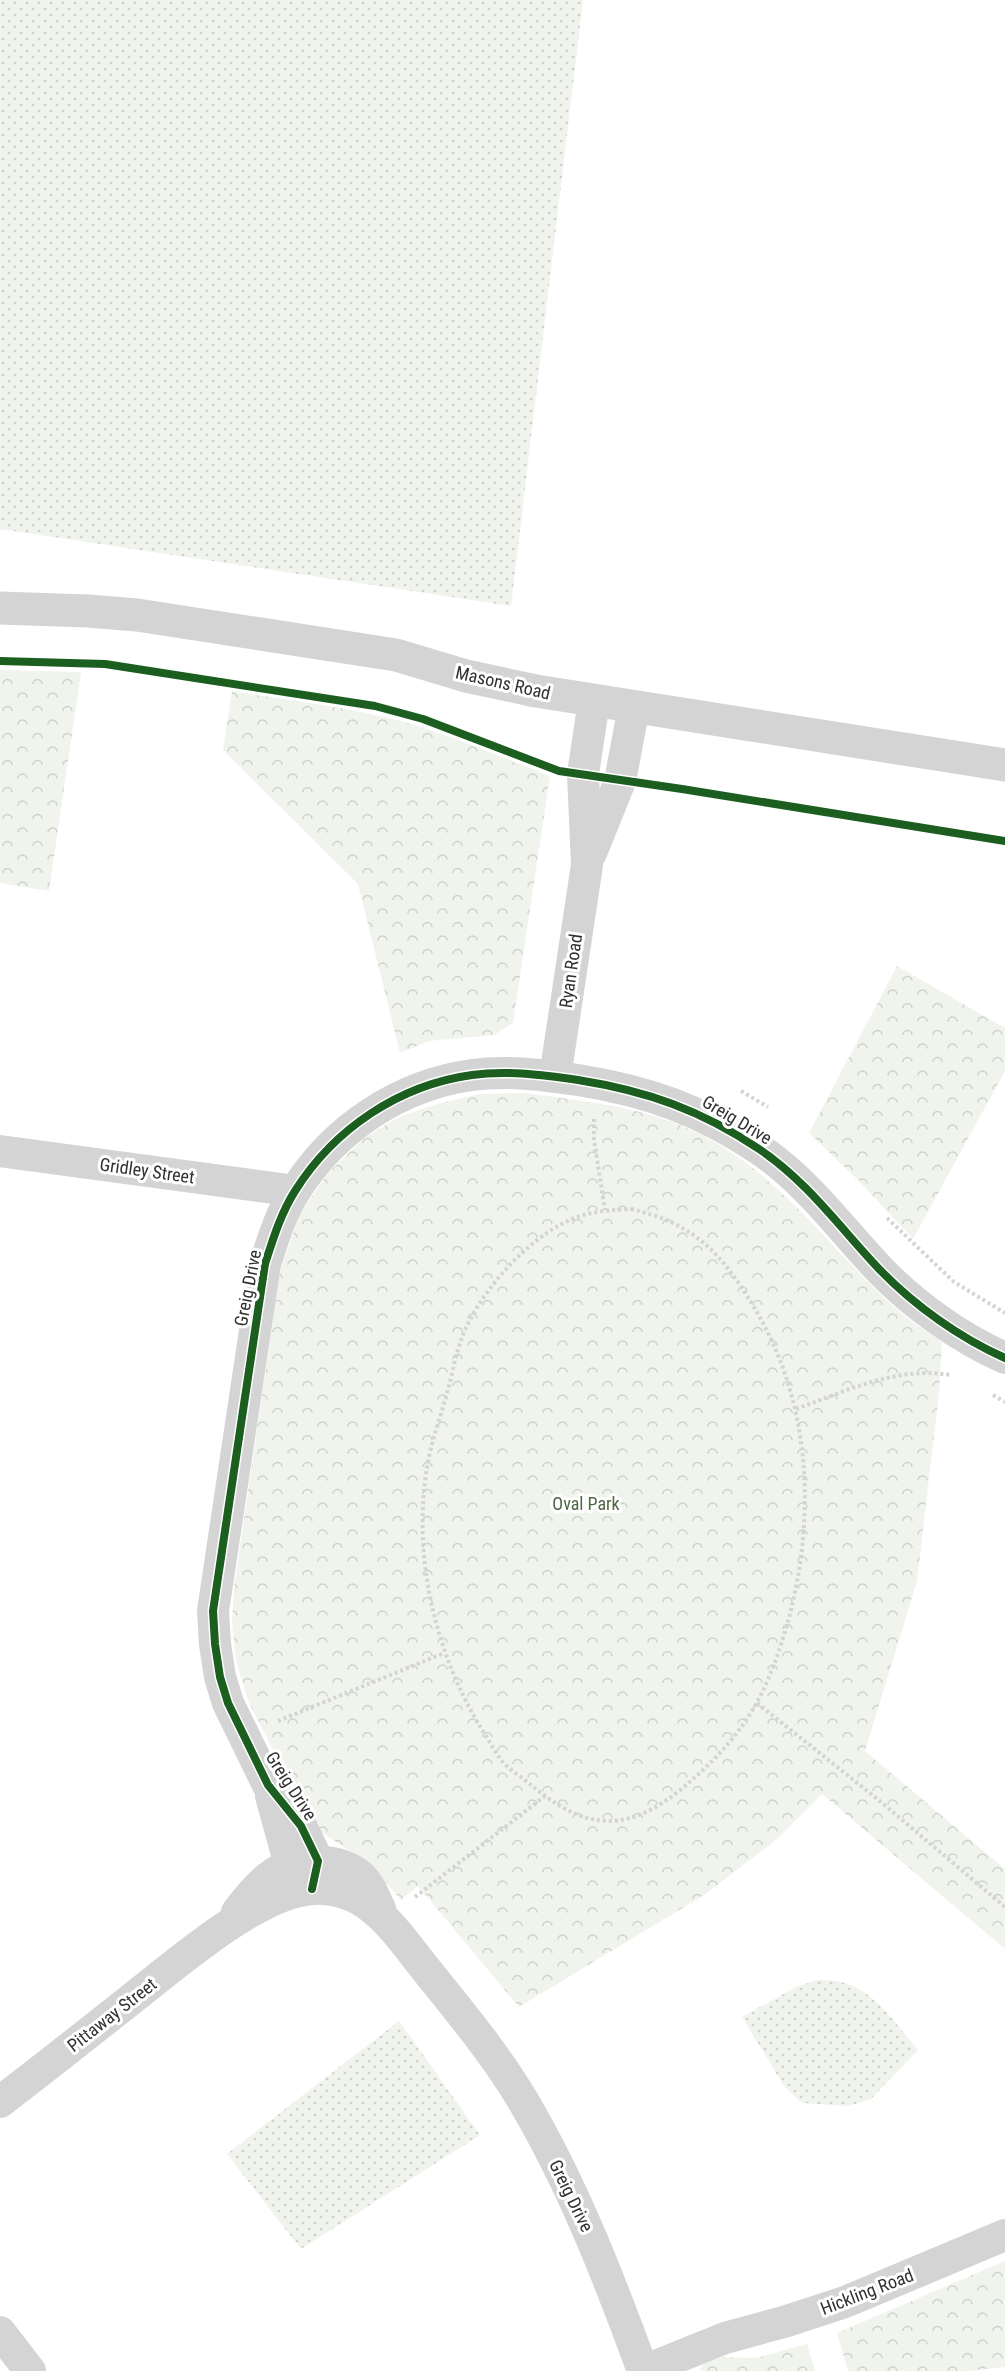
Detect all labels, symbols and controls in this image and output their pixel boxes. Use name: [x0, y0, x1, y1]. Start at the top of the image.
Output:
street label: Masons Road: [454, 661, 553, 704]
street label: Ryan Road: [555, 933, 586, 1009]
street label: Greig Drive: [699, 1091, 776, 1149]
street label: Gridley Street: [98, 1153, 196, 1188]
street label: Greig Drive: [230, 1248, 265, 1328]
park label: Oval Park: [552, 1493, 620, 1514]
street label: Greig Drive: [262, 1748, 321, 1824]
street label: Pittaway Street: [63, 1973, 160, 2056]
street label: Greig Drive: [545, 2156, 598, 2235]
street label: Hickling Road: [817, 2264, 916, 2319]

